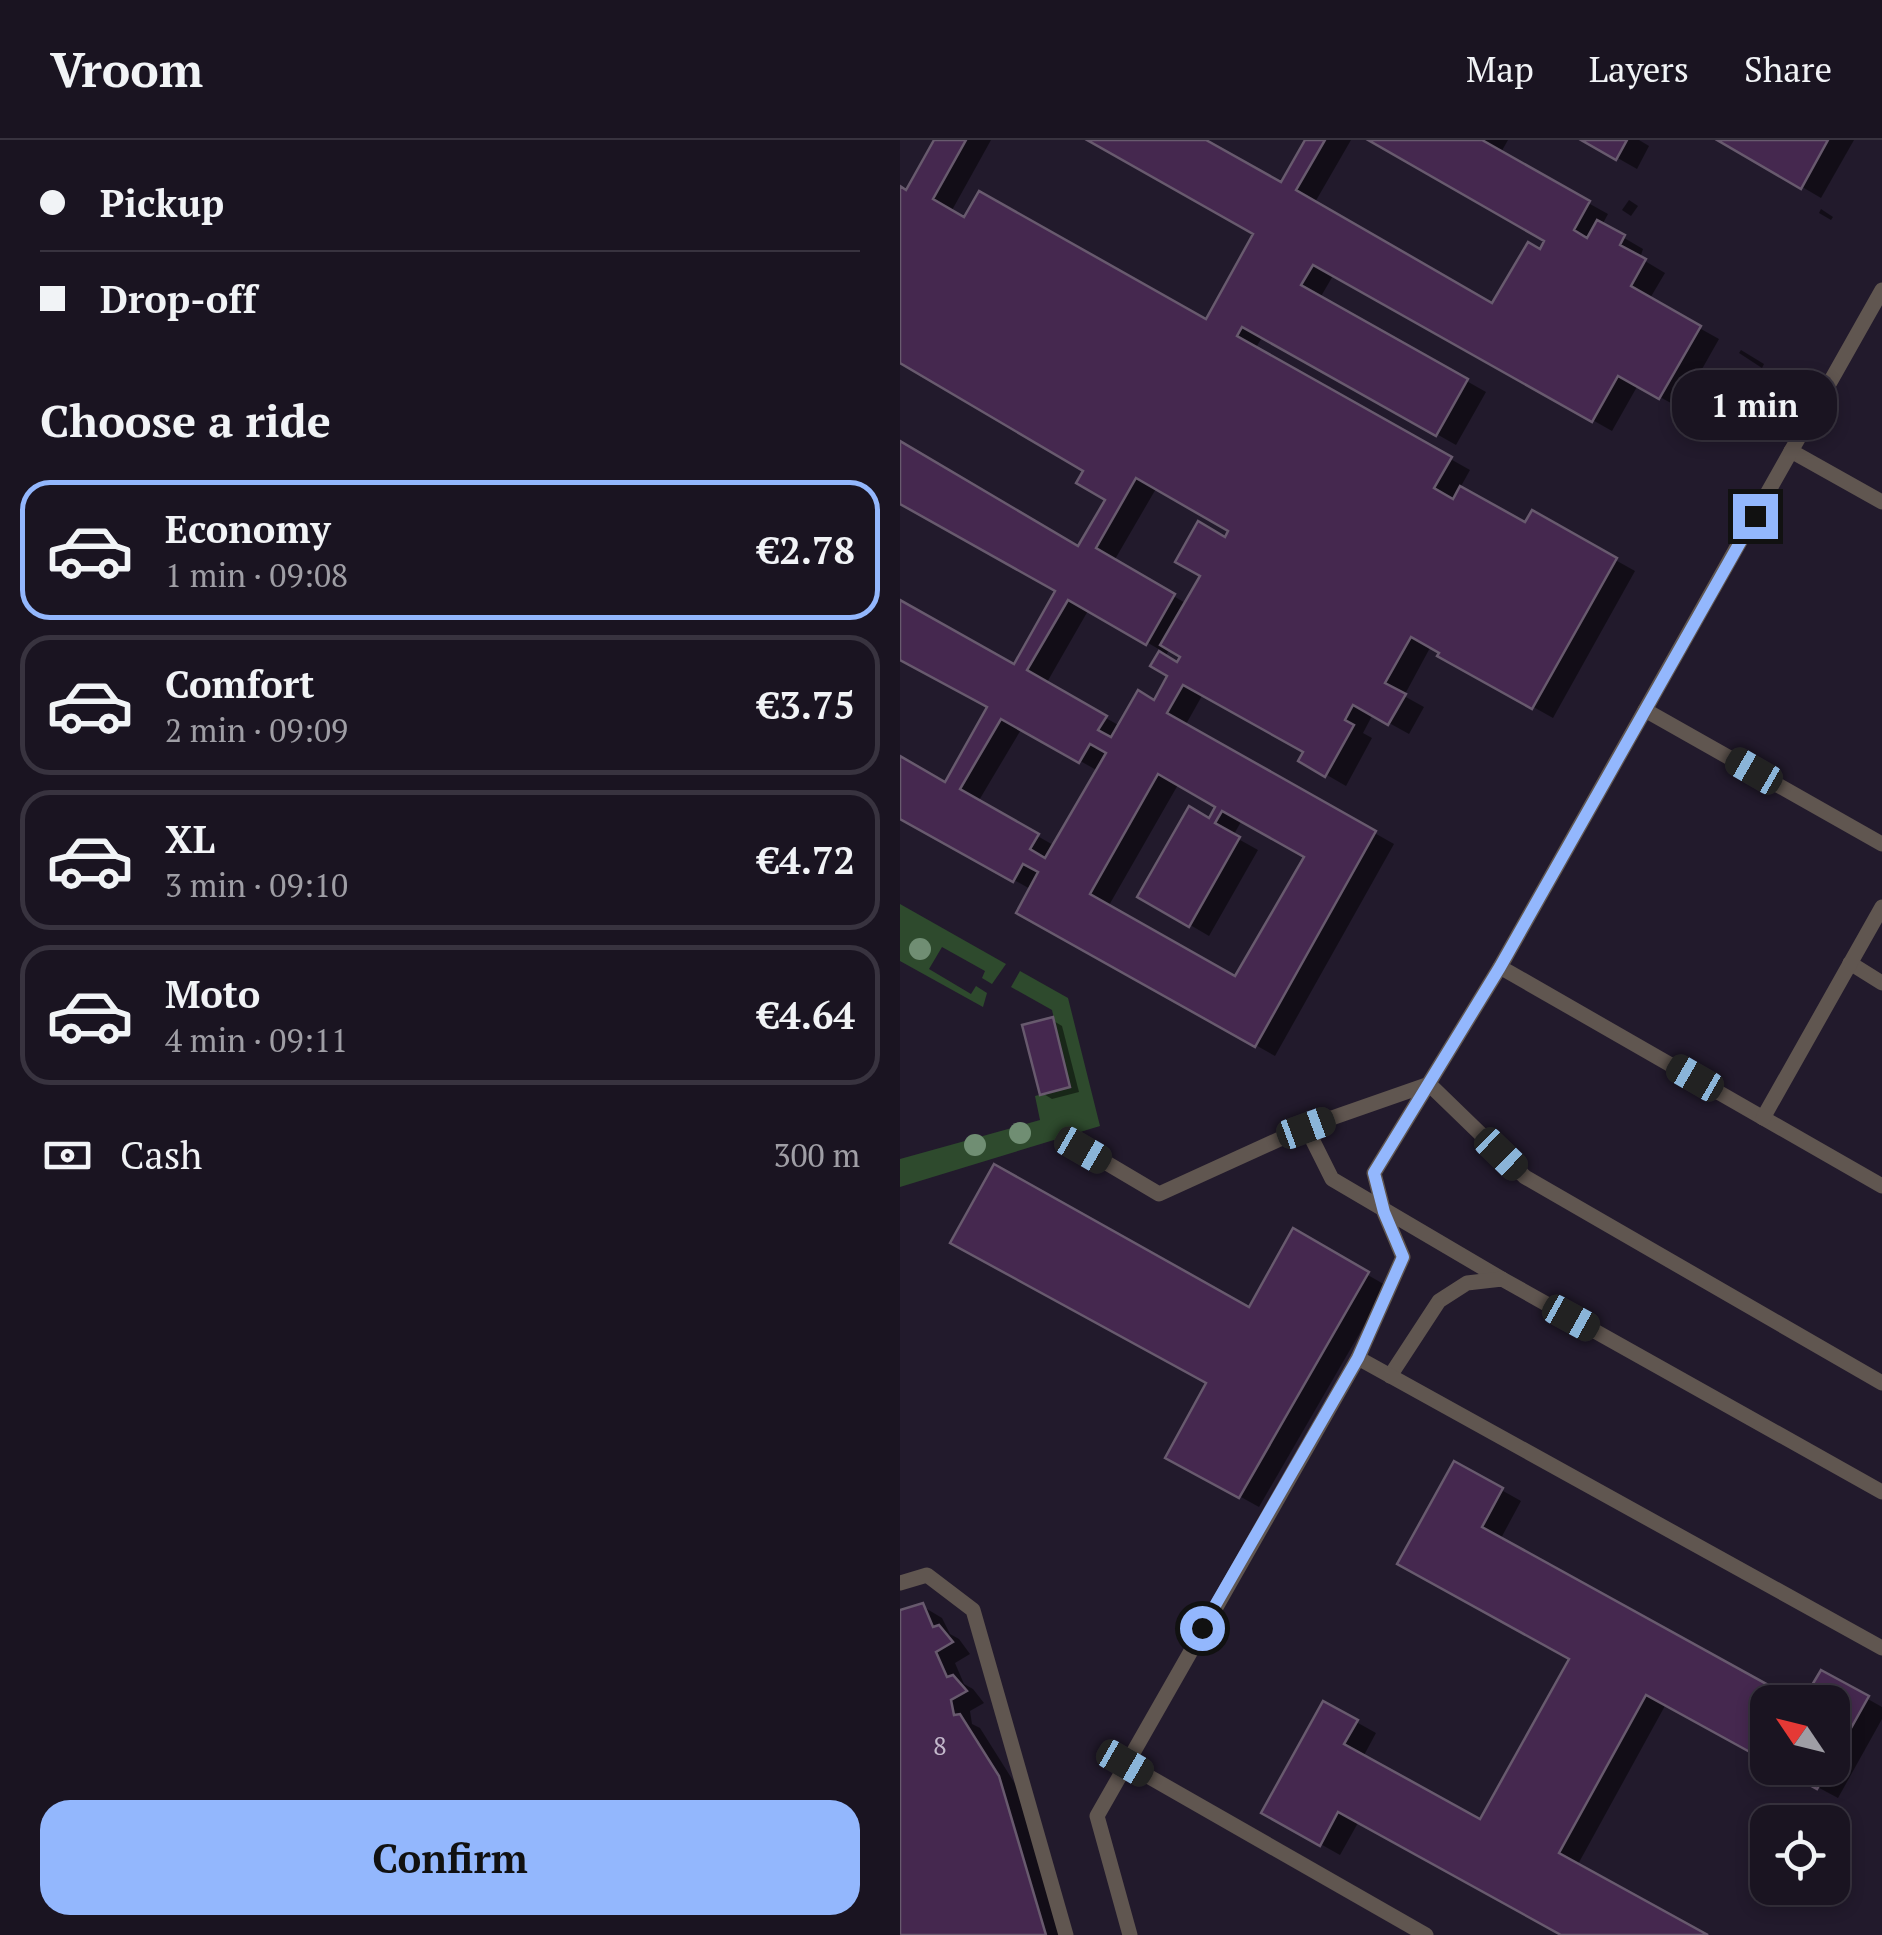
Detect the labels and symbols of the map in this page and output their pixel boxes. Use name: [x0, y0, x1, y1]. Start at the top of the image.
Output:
callout: 1 min: [1672, 371, 1838, 441]
route end: [1733, 494, 1778, 539]
car: [1721, 743, 1787, 799]
car: [1662, 1050, 1728, 1106]
car: [1273, 1104, 1339, 1152]
car: [1050, 1122, 1116, 1178]
car: [1469, 1122, 1533, 1186]
car: [1537, 1290, 1605, 1346]
route start: [1180, 1606, 1225, 1651]
north arrow: [1750, 1685, 1850, 1785]
house number: 8: [933, 1729, 947, 1762]
car: [1092, 1735, 1158, 1791]

